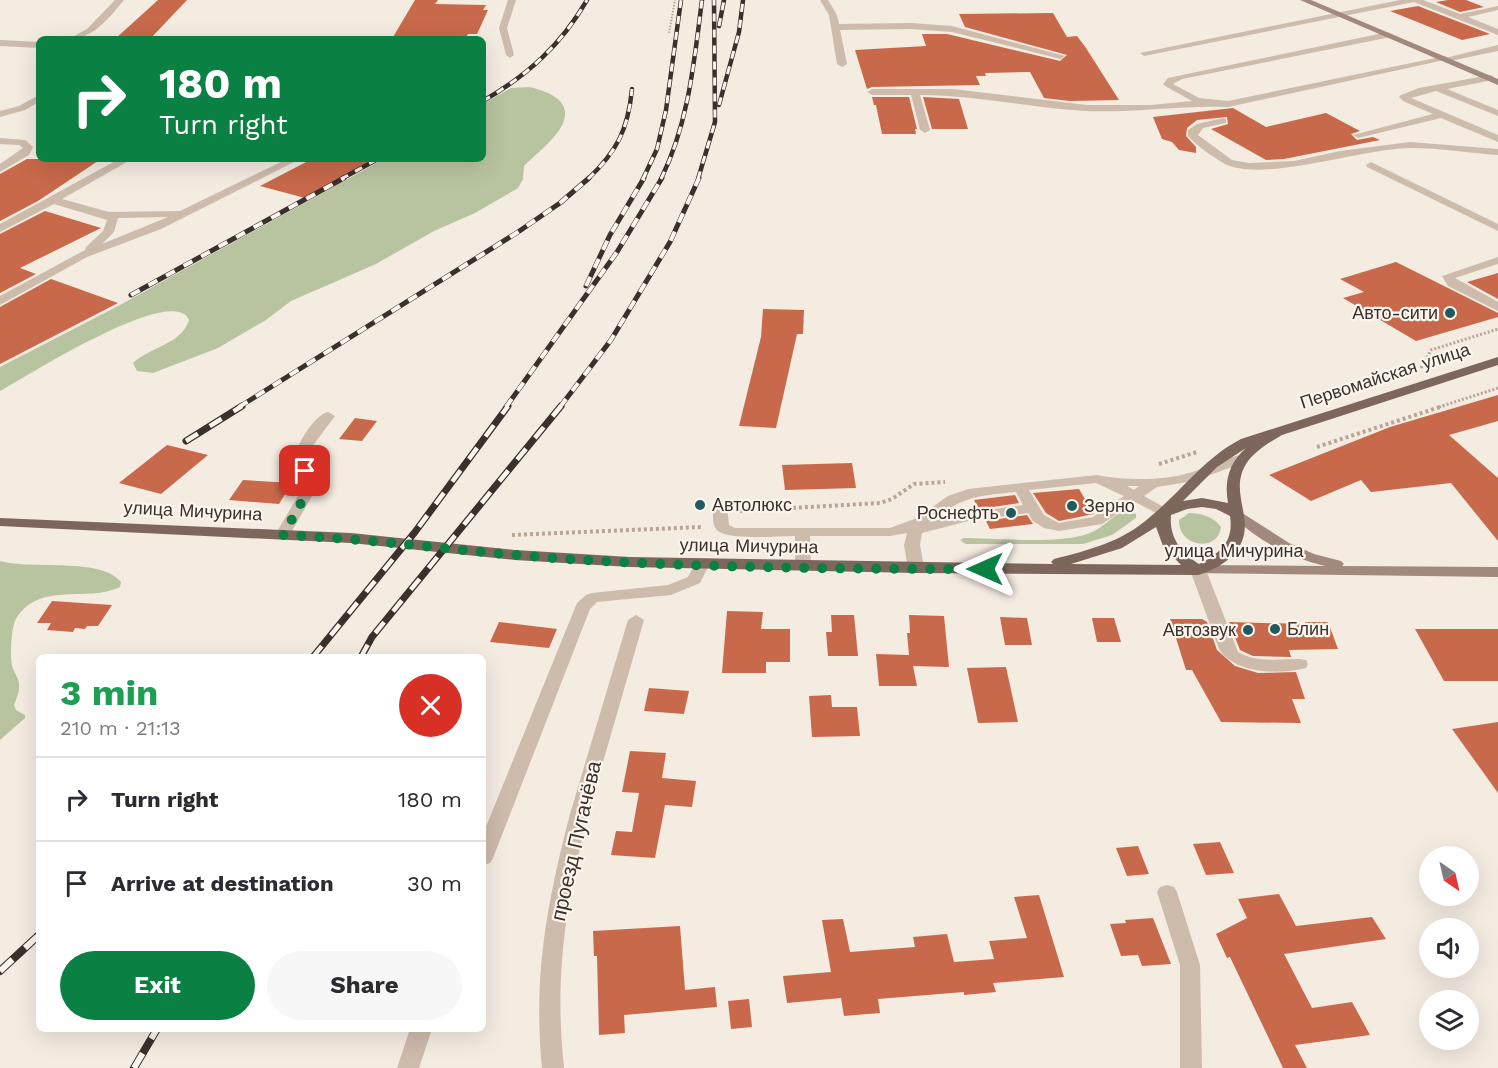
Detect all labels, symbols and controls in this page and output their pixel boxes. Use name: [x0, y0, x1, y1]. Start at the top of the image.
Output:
text: 180 m: [159, 59, 282, 108]
icon: right: [60, 60, 138, 138]
text: Turn right: [159, 109, 288, 141]
place label: Авто-сити: [1352, 302, 1438, 323]
marker: Авто-сити: [1443, 306, 1457, 320]
street label: Первомайская улица: [1297, 338, 1473, 413]
pin: [279, 445, 330, 496]
icon: arrive: [288, 454, 321, 487]
place label: Автолюкс: [712, 494, 792, 515]
place label: Зерно: [1084, 495, 1135, 516]
street label: улица Мичурина: [123, 496, 264, 525]
marker: Автолюкс: [693, 498, 707, 512]
marker: Зерно: [1065, 499, 1079, 513]
place label: Роснефть: [917, 502, 999, 523]
marker: Роснефть: [1004, 506, 1018, 520]
street label: улица Мичурина: [679, 534, 820, 557]
position arrow: [953, 537, 1017, 601]
street label: улица Мичурина: [1165, 540, 1304, 561]
place label: Блин: [1287, 618, 1329, 639]
place label: Автозвук: [1163, 619, 1236, 640]
marker: Блин: [1268, 622, 1282, 636]
marker: Автозвук: [1241, 623, 1255, 637]
text: 3 min: [60, 672, 158, 714]
button: close: [399, 674, 462, 737]
text: 210 m · 21:13: [60, 716, 181, 740]
street label: проезд Пугачёва: [545, 758, 606, 923]
icon: right: [60, 783, 93, 816]
text: Turn right: [111, 787, 218, 812]
text: 180 m: [398, 787, 462, 812]
north arrow: [1419, 846, 1479, 906]
map controls: [1419, 846, 1479, 1050]
icon: arrive: [60, 867, 93, 900]
text: Arrive at destination: [111, 871, 334, 896]
text: 30 m: [407, 871, 462, 896]
button: sound: [1419, 918, 1479, 978]
button: Exit: [60, 951, 255, 1020]
button: Share: [267, 951, 462, 1020]
button: layers: [1419, 990, 1479, 1050]

